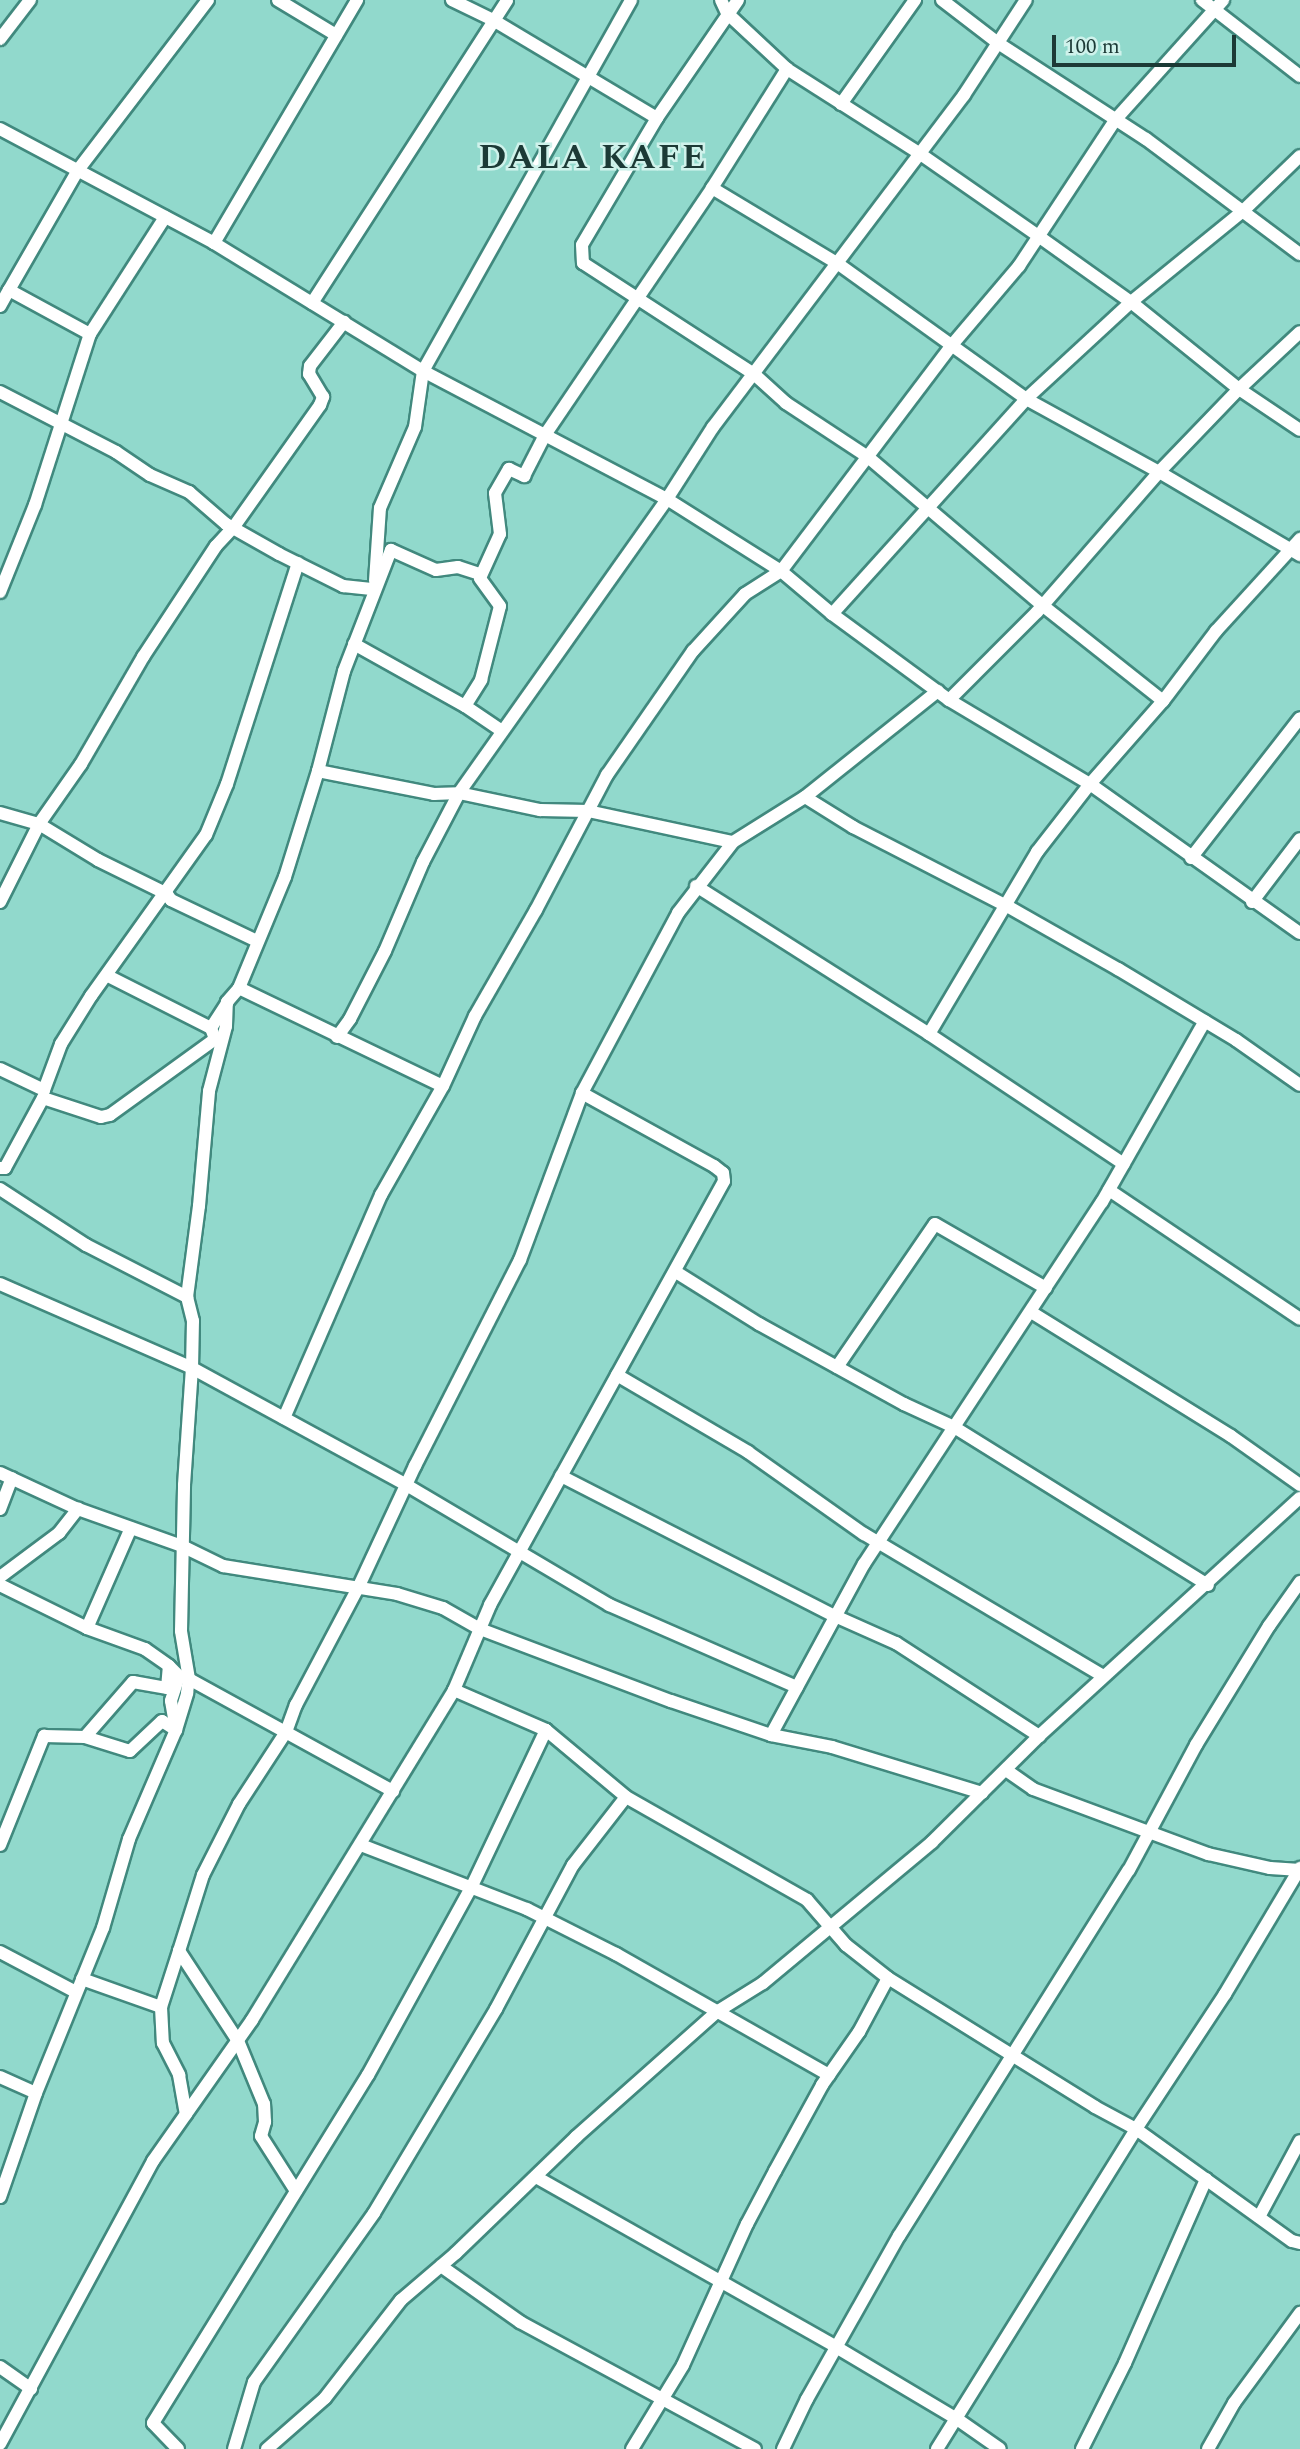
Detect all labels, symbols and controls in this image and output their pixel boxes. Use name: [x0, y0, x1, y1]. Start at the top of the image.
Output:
scale bar: [1055, 21, 1239, 65]
text: 100 m: [1065, 31, 1120, 63]
district label: DALA KAFE: [479, 137, 707, 179]

